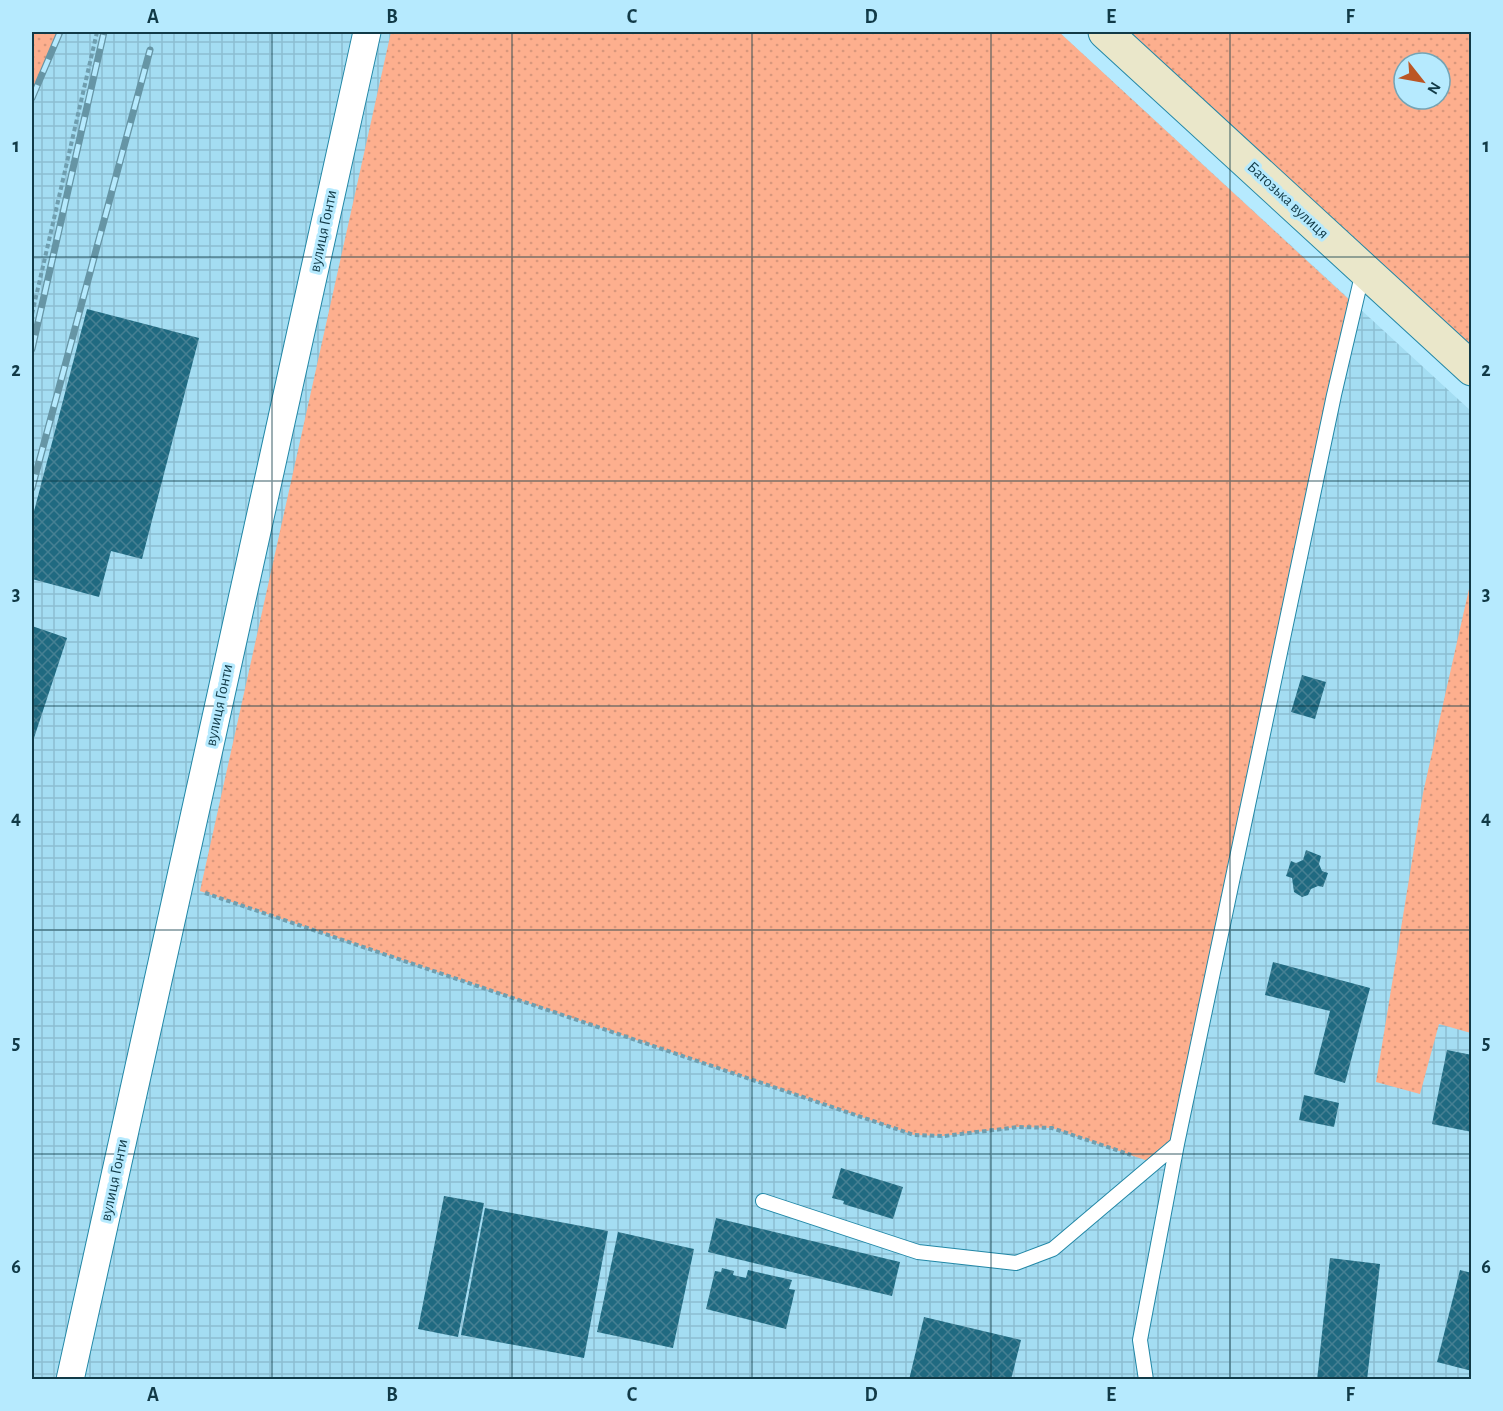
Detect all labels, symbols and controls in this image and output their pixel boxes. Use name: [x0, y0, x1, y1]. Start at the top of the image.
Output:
text: A: [147, 7, 159, 27]
text: B: [386, 7, 398, 27]
text: C: [627, 7, 638, 27]
text: D: [864, 7, 878, 27]
text: E: [1106, 7, 1116, 27]
text: F: [1345, 7, 1355, 27]
north arrow: [1392, 51, 1452, 111]
text: N: [1424, 79, 1444, 97]
text: 1: [12, 136, 20, 156]
text: 1: [1482, 136, 1490, 156]
street label: Батозька вулиця: [1244, 158, 1332, 242]
street label: вулиця Гонти: [306, 188, 341, 274]
text: 2: [11, 360, 21, 380]
text: 2: [1481, 360, 1491, 380]
text: 3: [12, 584, 20, 604]
text: 3: [1482, 584, 1490, 604]
street label: вулиця Гонти: [202, 662, 237, 748]
text: 4: [11, 808, 21, 828]
text: 4: [1481, 808, 1491, 828]
text: 5: [12, 1033, 20, 1053]
text: 5: [1482, 1033, 1490, 1053]
street label: вулиця Гонти: [97, 1137, 132, 1223]
text: 6: [11, 1257, 21, 1277]
text: 6: [1481, 1257, 1491, 1277]
text: A: [147, 1385, 159, 1405]
text: B: [386, 1385, 398, 1405]
text: C: [627, 1385, 638, 1405]
text: D: [864, 1385, 878, 1405]
text: E: [1106, 1385, 1116, 1405]
text: F: [1345, 1385, 1355, 1405]

